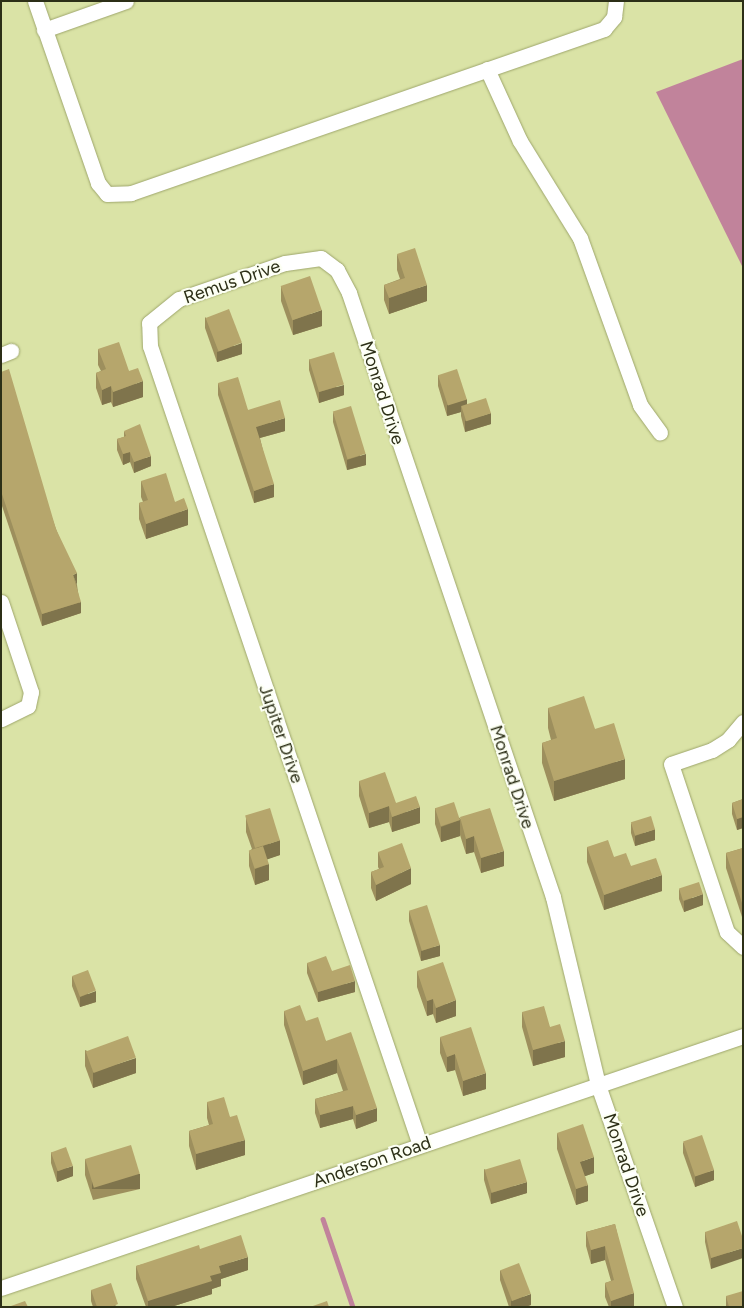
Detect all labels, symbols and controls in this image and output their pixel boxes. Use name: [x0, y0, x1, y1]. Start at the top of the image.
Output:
street label: Remus Drive: [181, 255, 283, 309]
street label: Monrad Drive: [355, 338, 409, 448]
street label: Jupiter Drive: [254, 682, 308, 786]
street label: Monrad Drive: [485, 722, 539, 832]
street label: Monrad Drive: [598, 1111, 654, 1219]
street label: Anderson Road: [310, 1132, 434, 1192]

